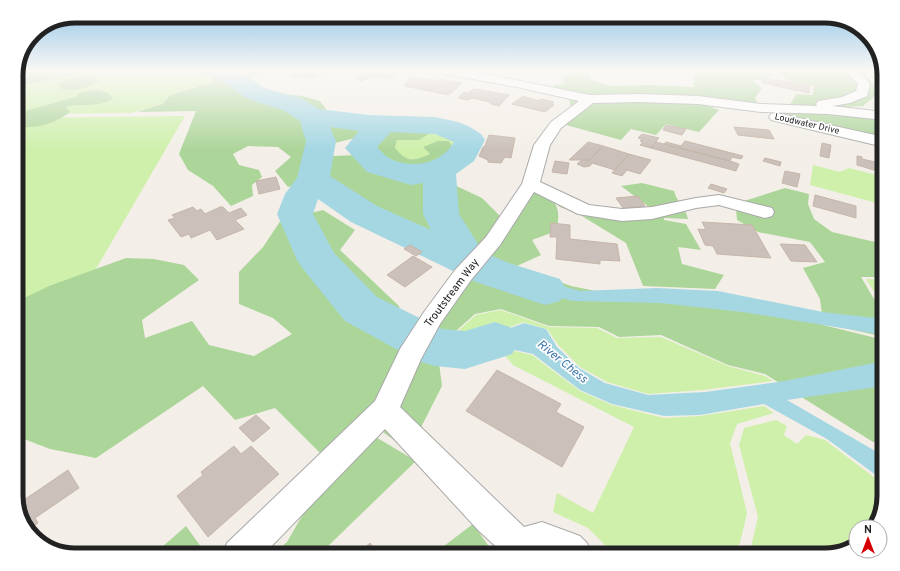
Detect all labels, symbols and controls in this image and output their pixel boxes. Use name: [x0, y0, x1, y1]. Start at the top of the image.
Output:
street label: Loudwater Drive: [773, 111, 841, 137]
street label: Troutstream Way: [422, 256, 483, 330]
water label: River Chess: [533, 337, 591, 388]
north arrow: [848, 519, 888, 559]
text: N: [864, 523, 872, 537]

